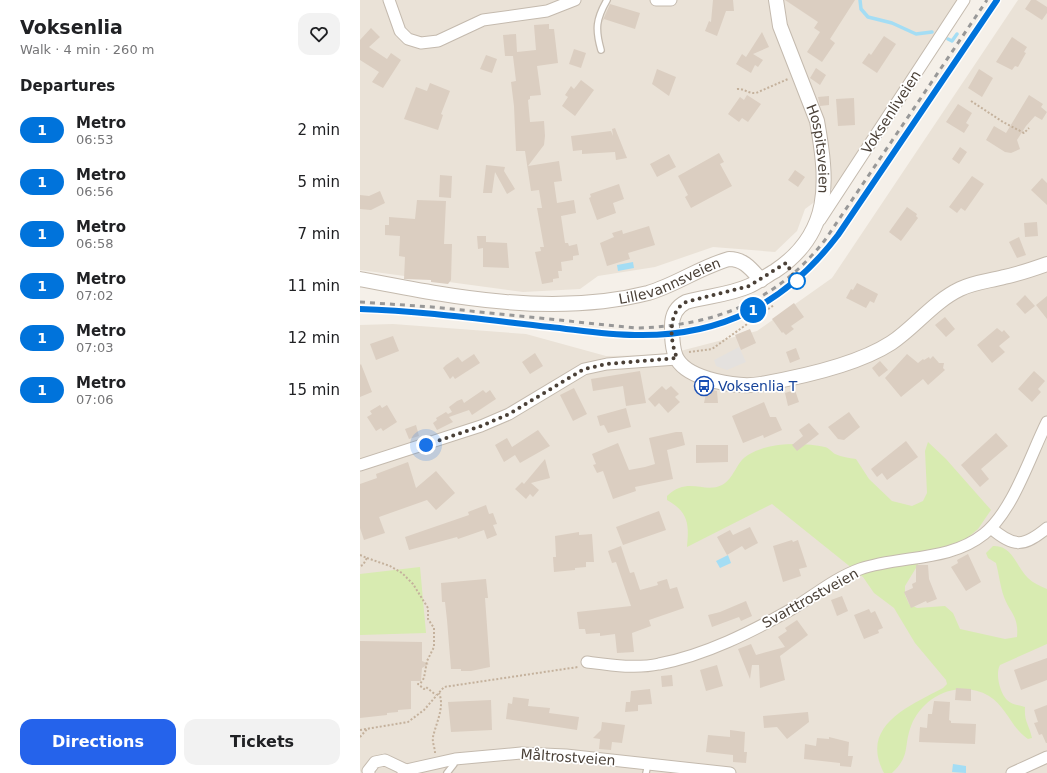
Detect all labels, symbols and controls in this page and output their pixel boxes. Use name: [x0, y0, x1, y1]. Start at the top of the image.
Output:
button: heart: [298, 13, 340, 55]
text: Voksenlia: [20, 16, 123, 38]
text: Walk · 4 min · 260 m: [20, 42, 154, 57]
street label: Voksenliveien: [858, 67, 924, 157]
text: Departures: [20, 77, 115, 95]
street label: Hospitsveien: [803, 102, 832, 194]
text: Metro: [76, 114, 126, 132]
text: 2 min: [297, 121, 340, 139]
text: 1: [37, 122, 47, 138]
text: 06:53: [76, 132, 113, 147]
text: Metro: [76, 166, 126, 184]
text: 5 min: [297, 173, 340, 191]
text: 1: [37, 174, 47, 190]
text: 06:56: [76, 184, 113, 199]
text: Metro: [76, 218, 126, 236]
text: 7 min: [297, 225, 340, 243]
text: 1: [37, 226, 47, 242]
text: 06:58: [76, 236, 113, 251]
street label: Lillevannsveien: [617, 254, 723, 307]
text: Metro: [76, 270, 126, 288]
unlabelled marker: [788, 272, 806, 290]
text: 11 min: [288, 277, 340, 295]
text: 1: [37, 278, 47, 294]
text: 07:02: [76, 288, 113, 303]
line badge: 1: [740, 297, 766, 323]
text: 1: [748, 302, 758, 318]
text: Metro: [76, 322, 126, 340]
text: 12 min: [288, 329, 340, 347]
text: 1: [37, 330, 47, 346]
text: 07:03: [76, 340, 113, 355]
text: Metro: [76, 374, 126, 392]
bus stop icon: Voksenlia T: [693, 375, 715, 397]
place label: Voksenlia T: [718, 378, 798, 394]
text: 15 min: [288, 381, 340, 399]
text: 1: [37, 382, 47, 398]
text: 07:06: [76, 392, 113, 407]
your location: [416, 435, 436, 455]
street label: Svarttrostveien: [759, 565, 861, 631]
button: Directions: [20, 719, 176, 765]
button: Tickets: [184, 719, 340, 765]
street label: Måltrostveien: [520, 746, 616, 768]

